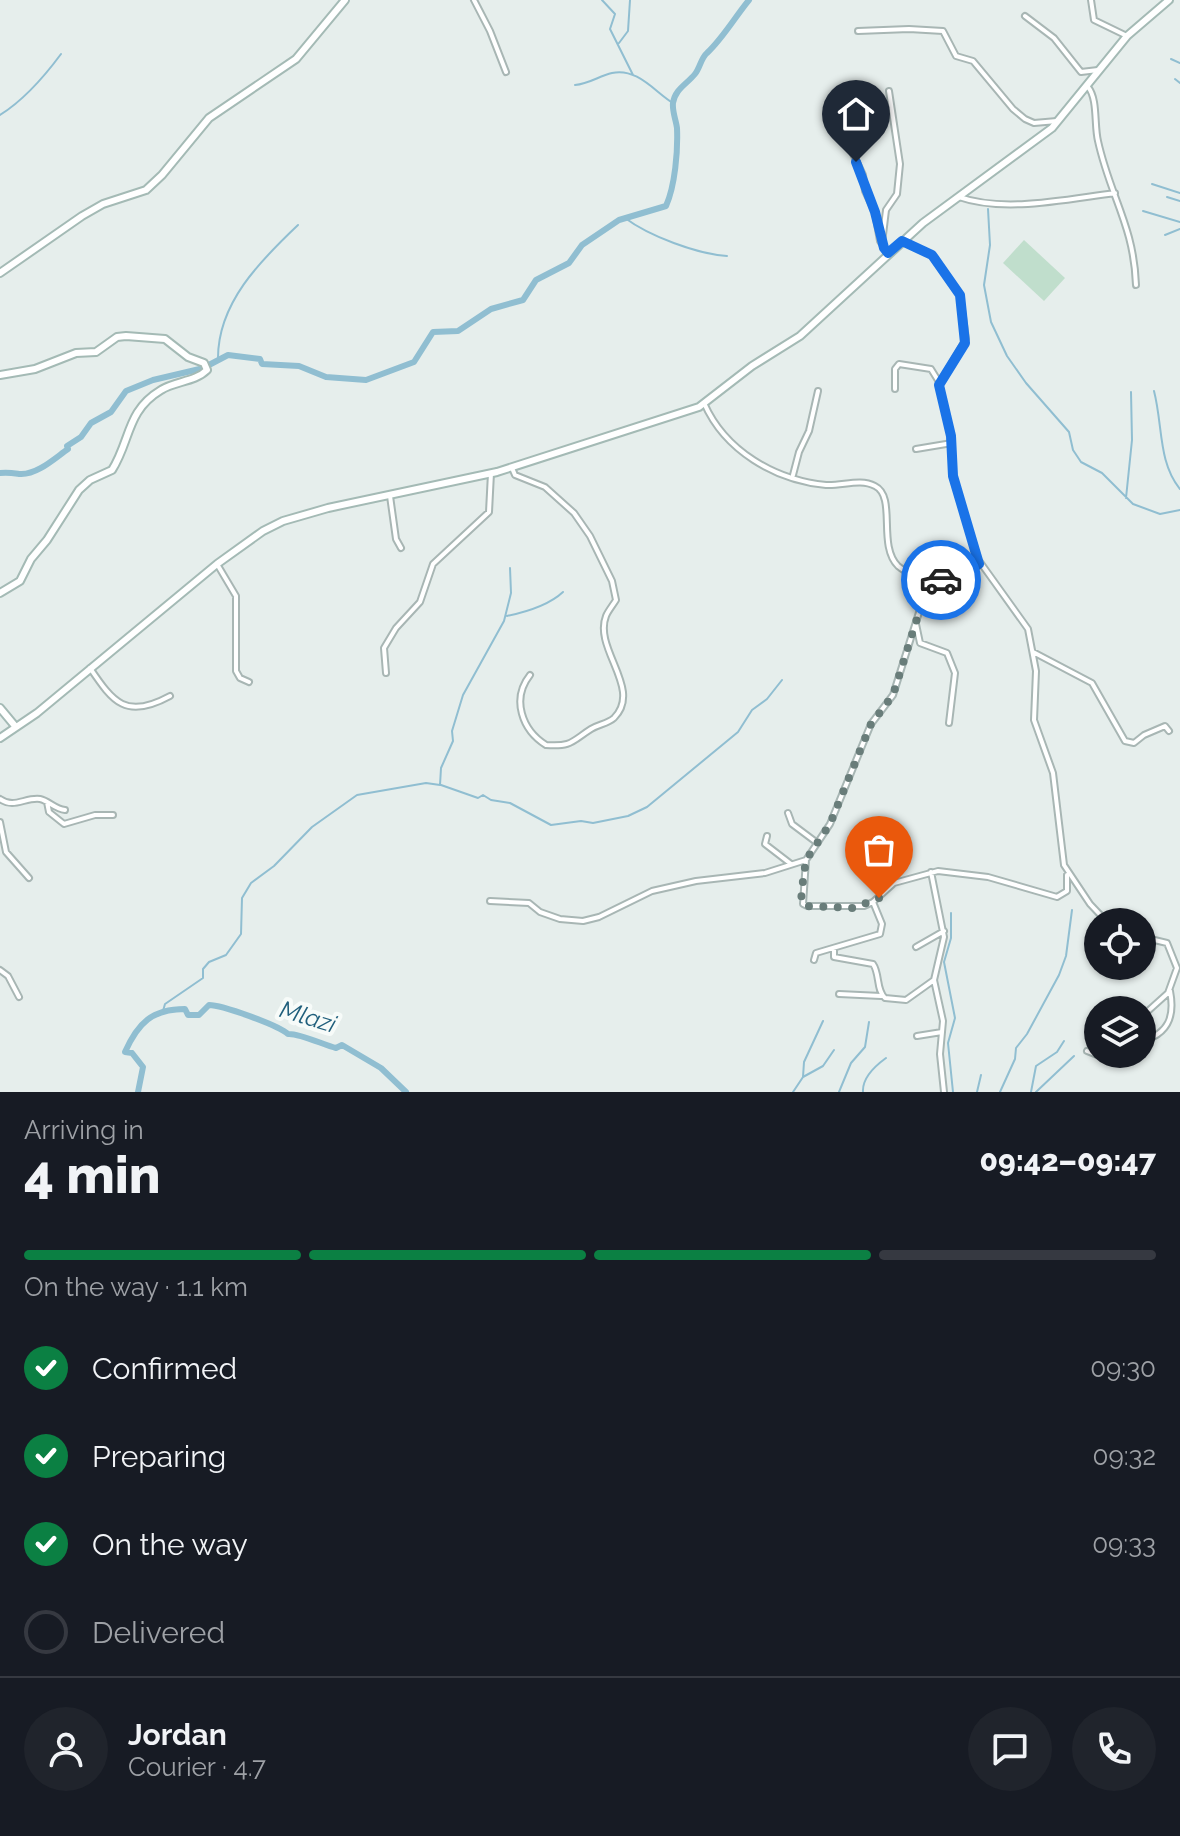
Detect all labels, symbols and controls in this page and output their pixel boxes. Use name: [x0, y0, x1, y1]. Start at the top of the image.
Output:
pin: [822, 80, 890, 162]
icon: home: [834, 92, 878, 136]
courier: [901, 540, 981, 620]
icon: car: [919, 558, 963, 602]
pin: [845, 816, 913, 898]
icon: bag: [857, 828, 901, 872]
map controls: [1084, 908, 1156, 1068]
button: locate: [1084, 908, 1156, 980]
water label: Mlazi: [277, 994, 341, 1039]
button: layers: [1084, 996, 1156, 1068]
text: Arriving in: [24, 1115, 144, 1145]
text: 09:42–09:47: [980, 1143, 1156, 1178]
text: 4 min: [24, 1144, 161, 1205]
text: On the way · 1.1 km: [24, 1272, 248, 1302]
icon: check: [24, 1346, 68, 1390]
text: Confirmed: [92, 1351, 237, 1386]
text: 09:30: [1090, 1353, 1156, 1383]
icon: check: [24, 1434, 68, 1478]
text: Preparing: [92, 1439, 226, 1474]
text: 09:32: [1093, 1441, 1156, 1471]
icon: check: [24, 1522, 68, 1566]
text: On the way: [92, 1527, 248, 1562]
text: 09:33: [1092, 1529, 1156, 1559]
text: Delivered: [92, 1615, 225, 1650]
button: person: [24, 1707, 108, 1791]
button: chat: [968, 1707, 1052, 1791]
button: phone: [1072, 1707, 1156, 1791]
text: Jordan: [128, 1717, 227, 1752]
text: Courier · 4.7: [128, 1752, 266, 1782]

